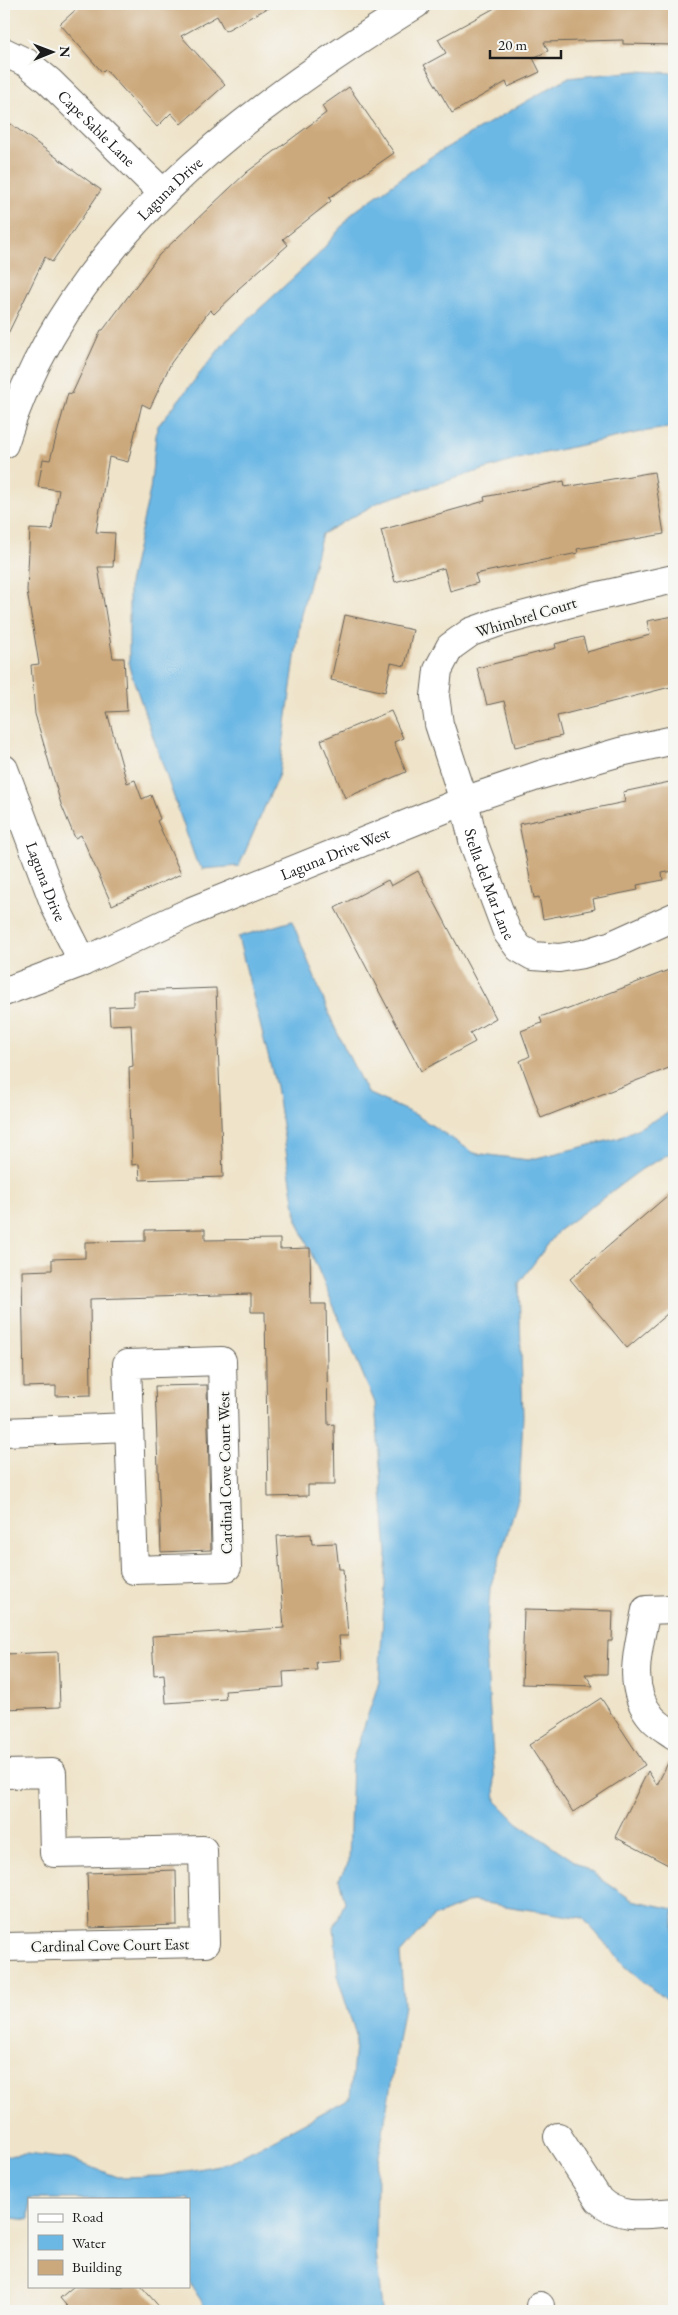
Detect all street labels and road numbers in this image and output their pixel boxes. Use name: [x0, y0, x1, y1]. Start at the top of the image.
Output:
street label: Cape Sable Lane: [53, 85, 140, 171]
street label: Laguna Drive: [132, 152, 207, 225]
street label: Whimbrel Court: [473, 592, 579, 642]
street label: Laguna Drive West: [277, 822, 393, 885]
street label: Stella del Mar Lane: [460, 826, 520, 944]
street label: Laguna Drive: [22, 839, 71, 925]
street label: Cardinal Cove Court West: [213, 1391, 237, 1555]
street label: Cardinal Cove Court East: [31, 1933, 189, 1957]

